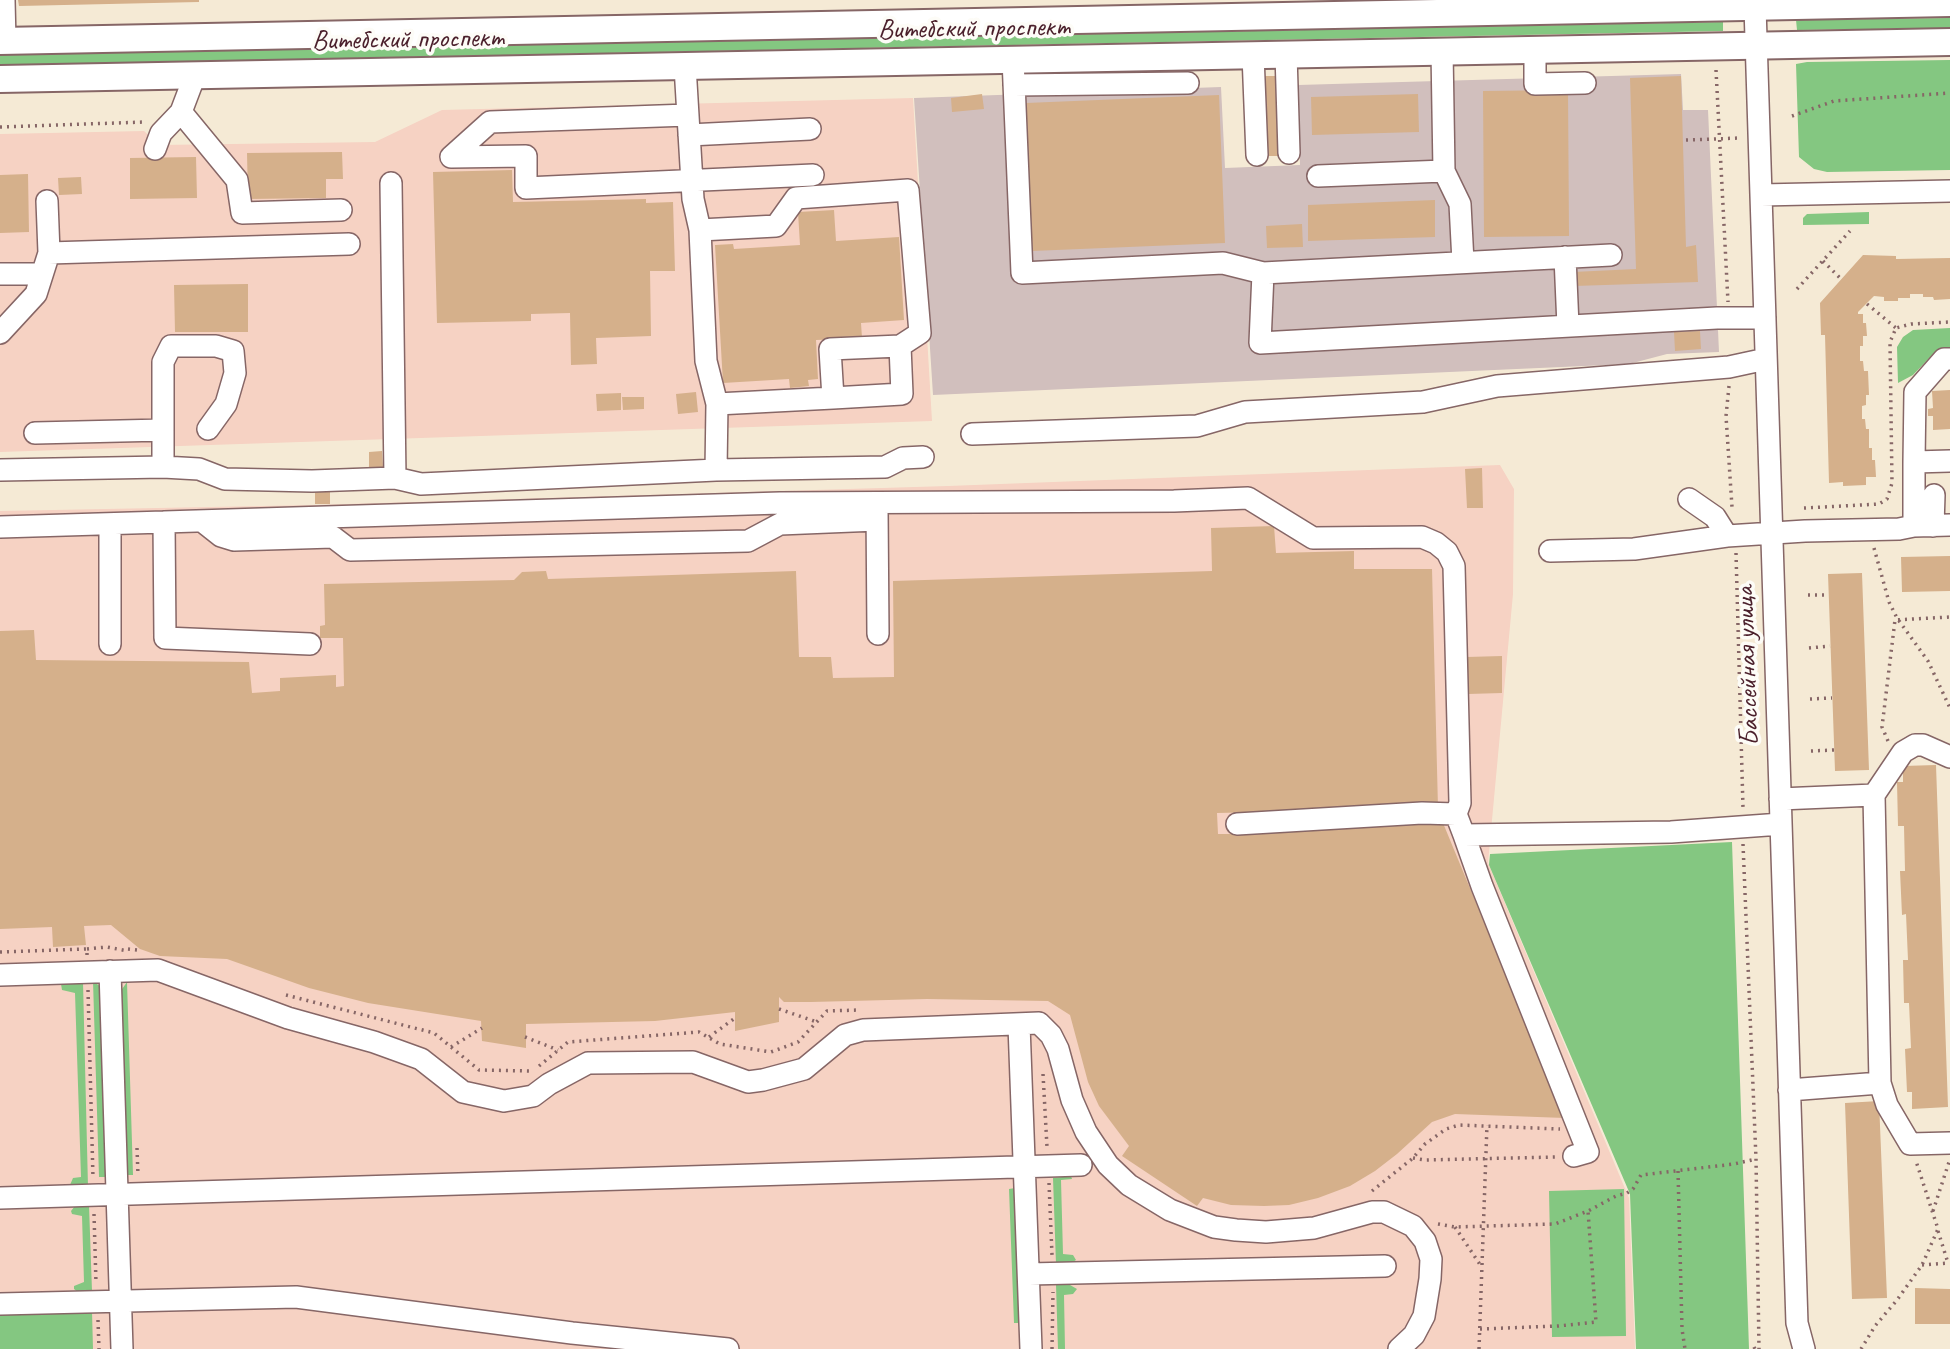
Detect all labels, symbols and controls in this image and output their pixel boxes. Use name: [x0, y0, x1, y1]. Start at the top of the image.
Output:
street label: Витебский проспект: [877, 11, 1071, 47]
street label: Витебский проспект: [311, 22, 505, 58]
street label: Бассейная улица: [1728, 585, 1768, 747]

